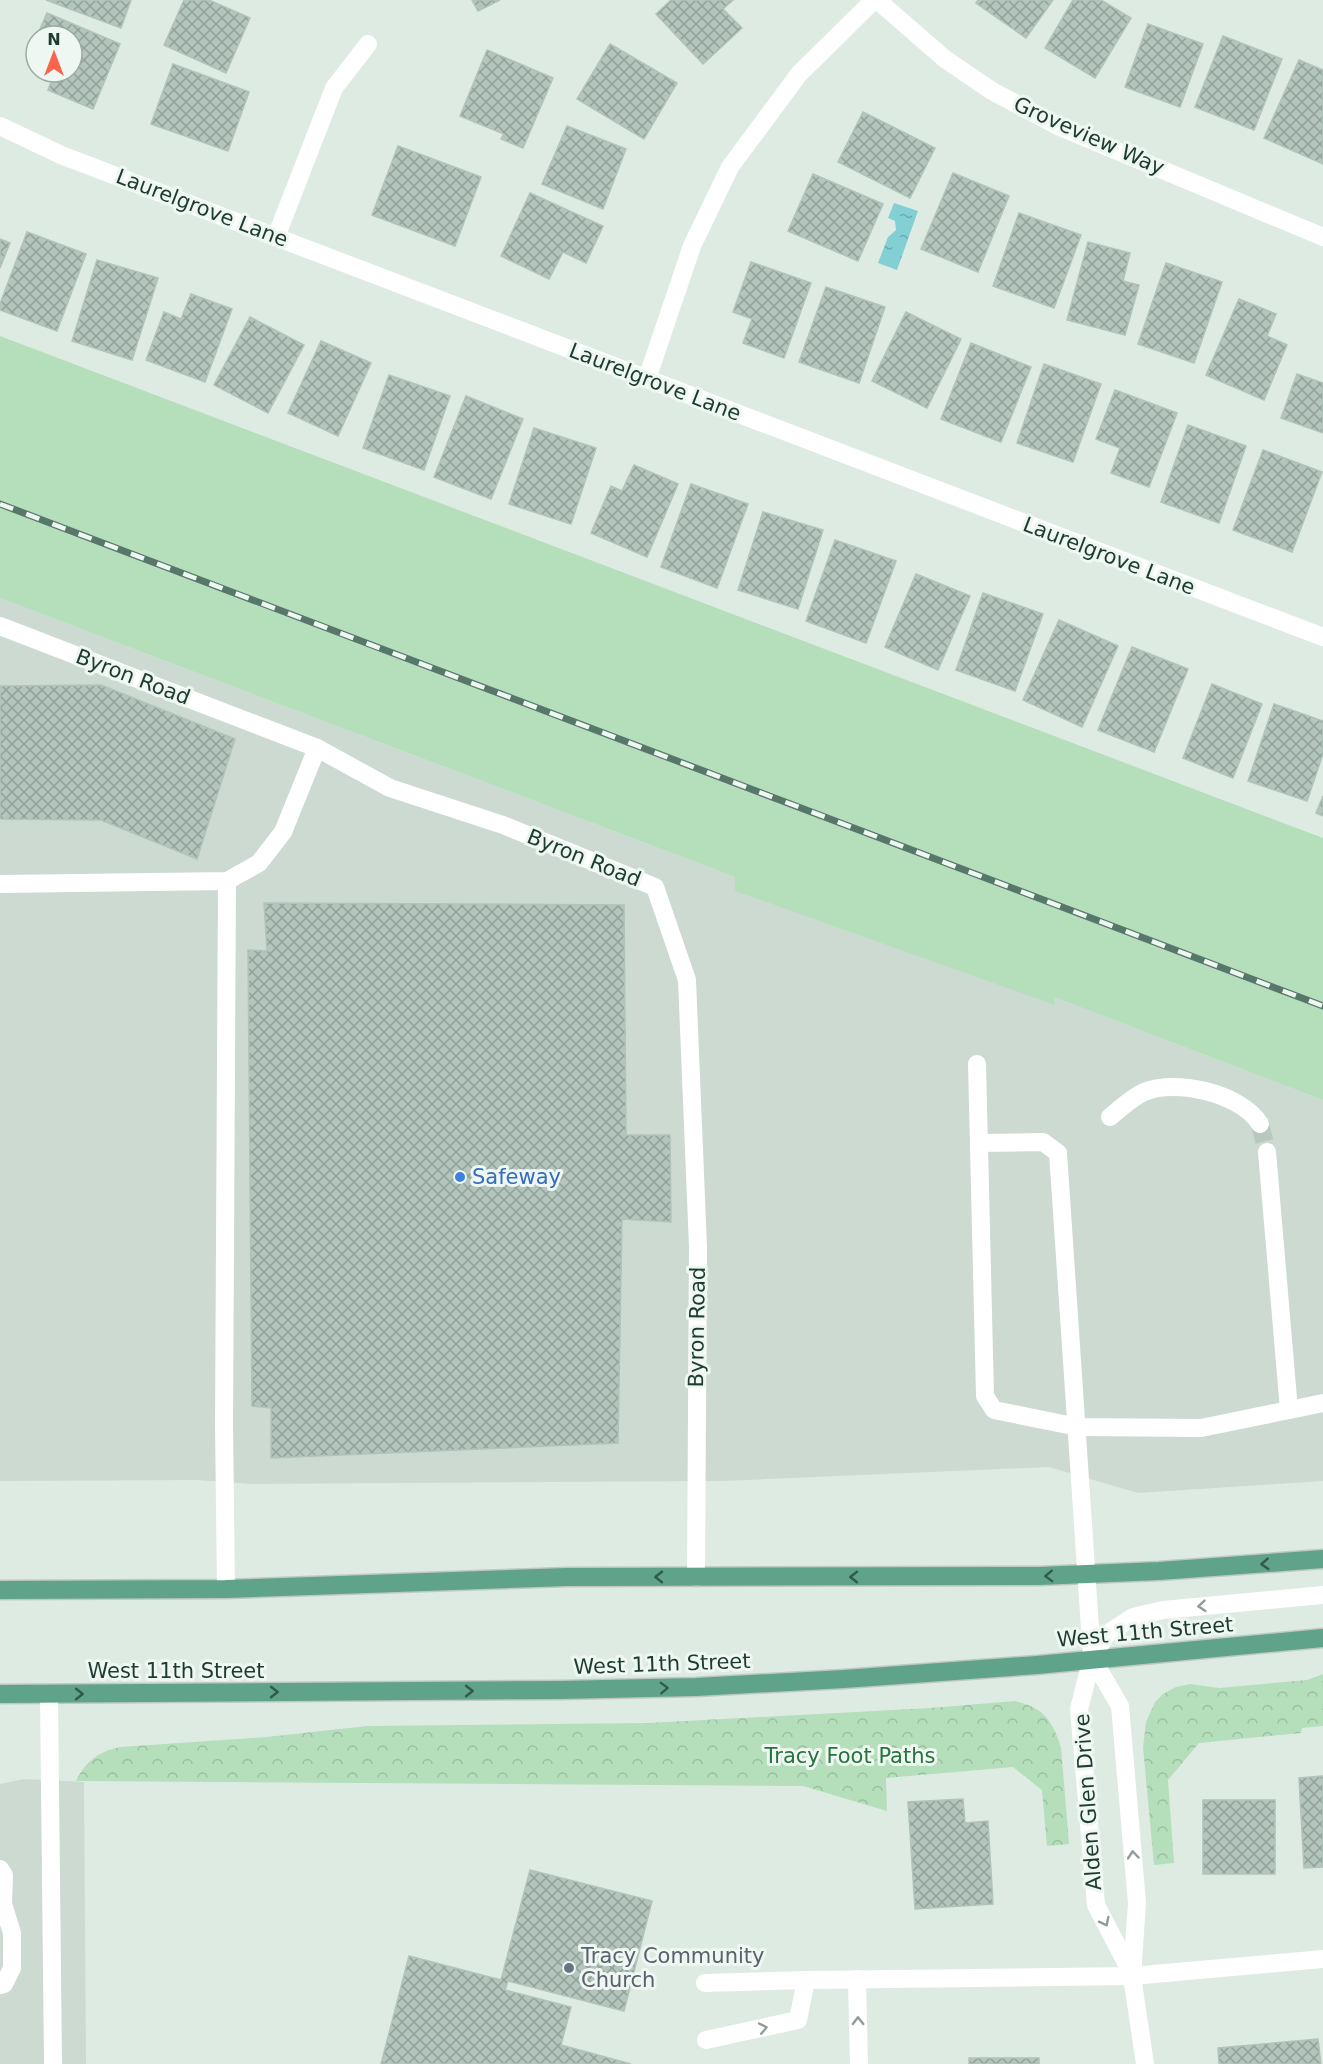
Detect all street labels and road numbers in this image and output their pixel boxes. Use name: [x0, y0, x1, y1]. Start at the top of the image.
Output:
street label: Groveview Way: [1010, 92, 1168, 180]
street label: Laurelgrove Lane: [113, 164, 291, 252]
street label: Laurelgrove Lane: [566, 338, 744, 426]
street label: Laurelgrove Lane: [1020, 512, 1198, 600]
street label: Byron Road: [72, 644, 194, 710]
street label: Byron Road: [524, 824, 644, 892]
street label: Byron Road: [684, 1267, 710, 1387]
street label: West 11th Street: [1056, 1612, 1234, 1652]
street label: West 11th Street: [573, 1649, 751, 1679]
street label: West 11th Street: [87, 1659, 265, 1683]
street label: Alden Glen Drive: [1070, 1713, 1106, 1891]

